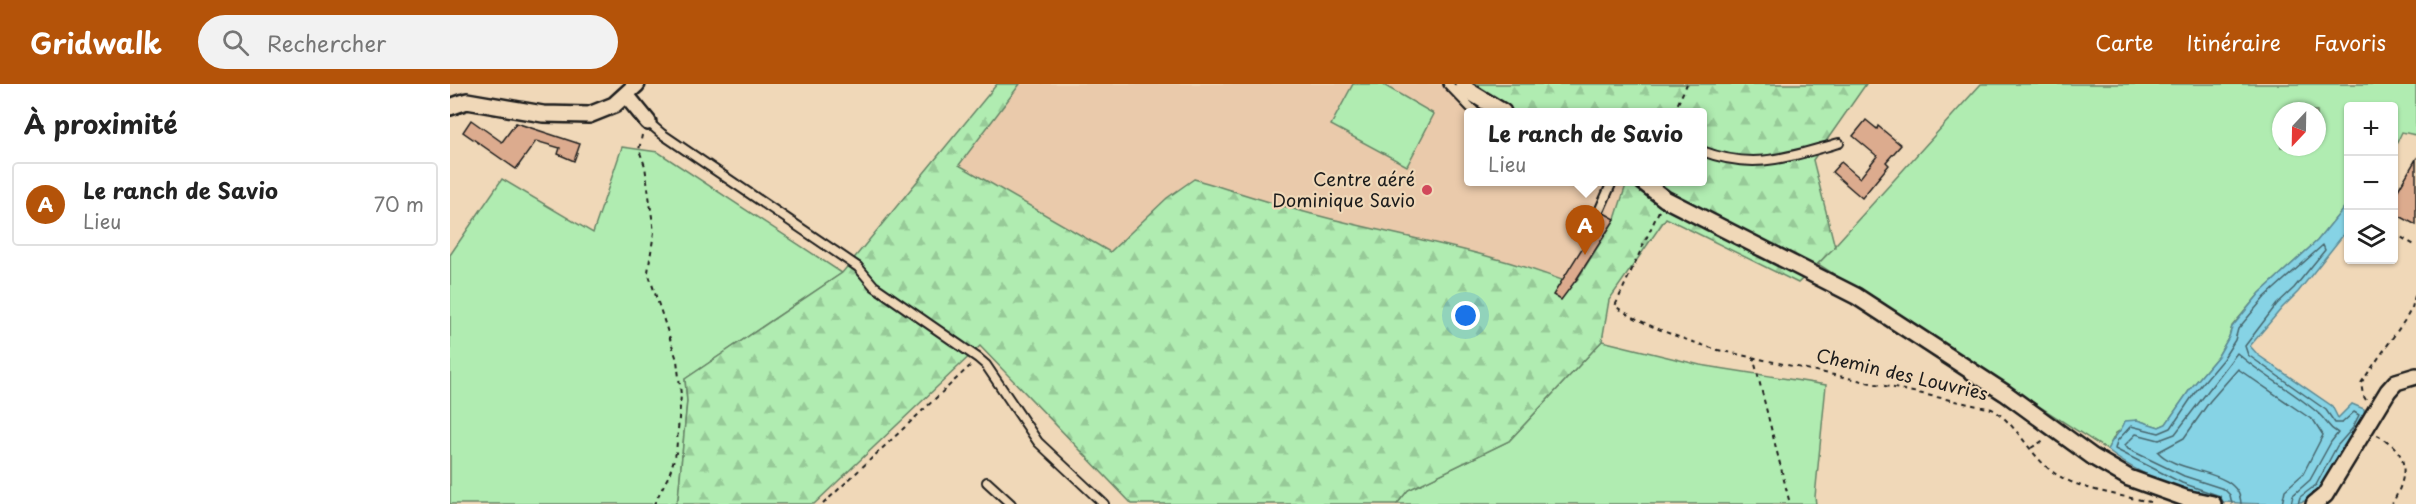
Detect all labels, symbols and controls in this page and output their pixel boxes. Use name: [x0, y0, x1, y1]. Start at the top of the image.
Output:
search box: [198, 15, 618, 69]
text: Gridwalk: [30, 21, 162, 64]
icon: search: [219, 26, 252, 59]
text: Rechercher: [267, 26, 386, 59]
text: Carte: [2095, 26, 2154, 58]
text: Itinéraire: [2187, 26, 2281, 58]
text: Favoris: [2314, 26, 2386, 58]
north arrow: [2272, 102, 2326, 156]
map controls: [2344, 102, 2398, 264]
button: +: [2344, 102, 2398, 156]
text: À proximité: [24, 104, 178, 143]
popup: [1464, 108, 1707, 186]
text: Le ranch de Savio: [1488, 116, 1683, 149]
text: Lieu: [1488, 149, 1526, 179]
button: −: [2344, 156, 2398, 210]
place label: Centre aéré Dominique Savio: [1272, 165, 1415, 213]
text: Le ranch de Savio: [83, 173, 278, 206]
marker: Centre aéré Dominique Savio: [1420, 183, 1434, 197]
text: A: [38, 189, 53, 219]
text: 70 m: [374, 189, 424, 219]
text: Lieu: [83, 206, 121, 236]
pin: A: [1566, 206, 1604, 255]
button: layers: [2344, 210, 2398, 264]
your location: [1451, 301, 1480, 330]
street label: Chemin des Louvries: [1814, 341, 1991, 406]

